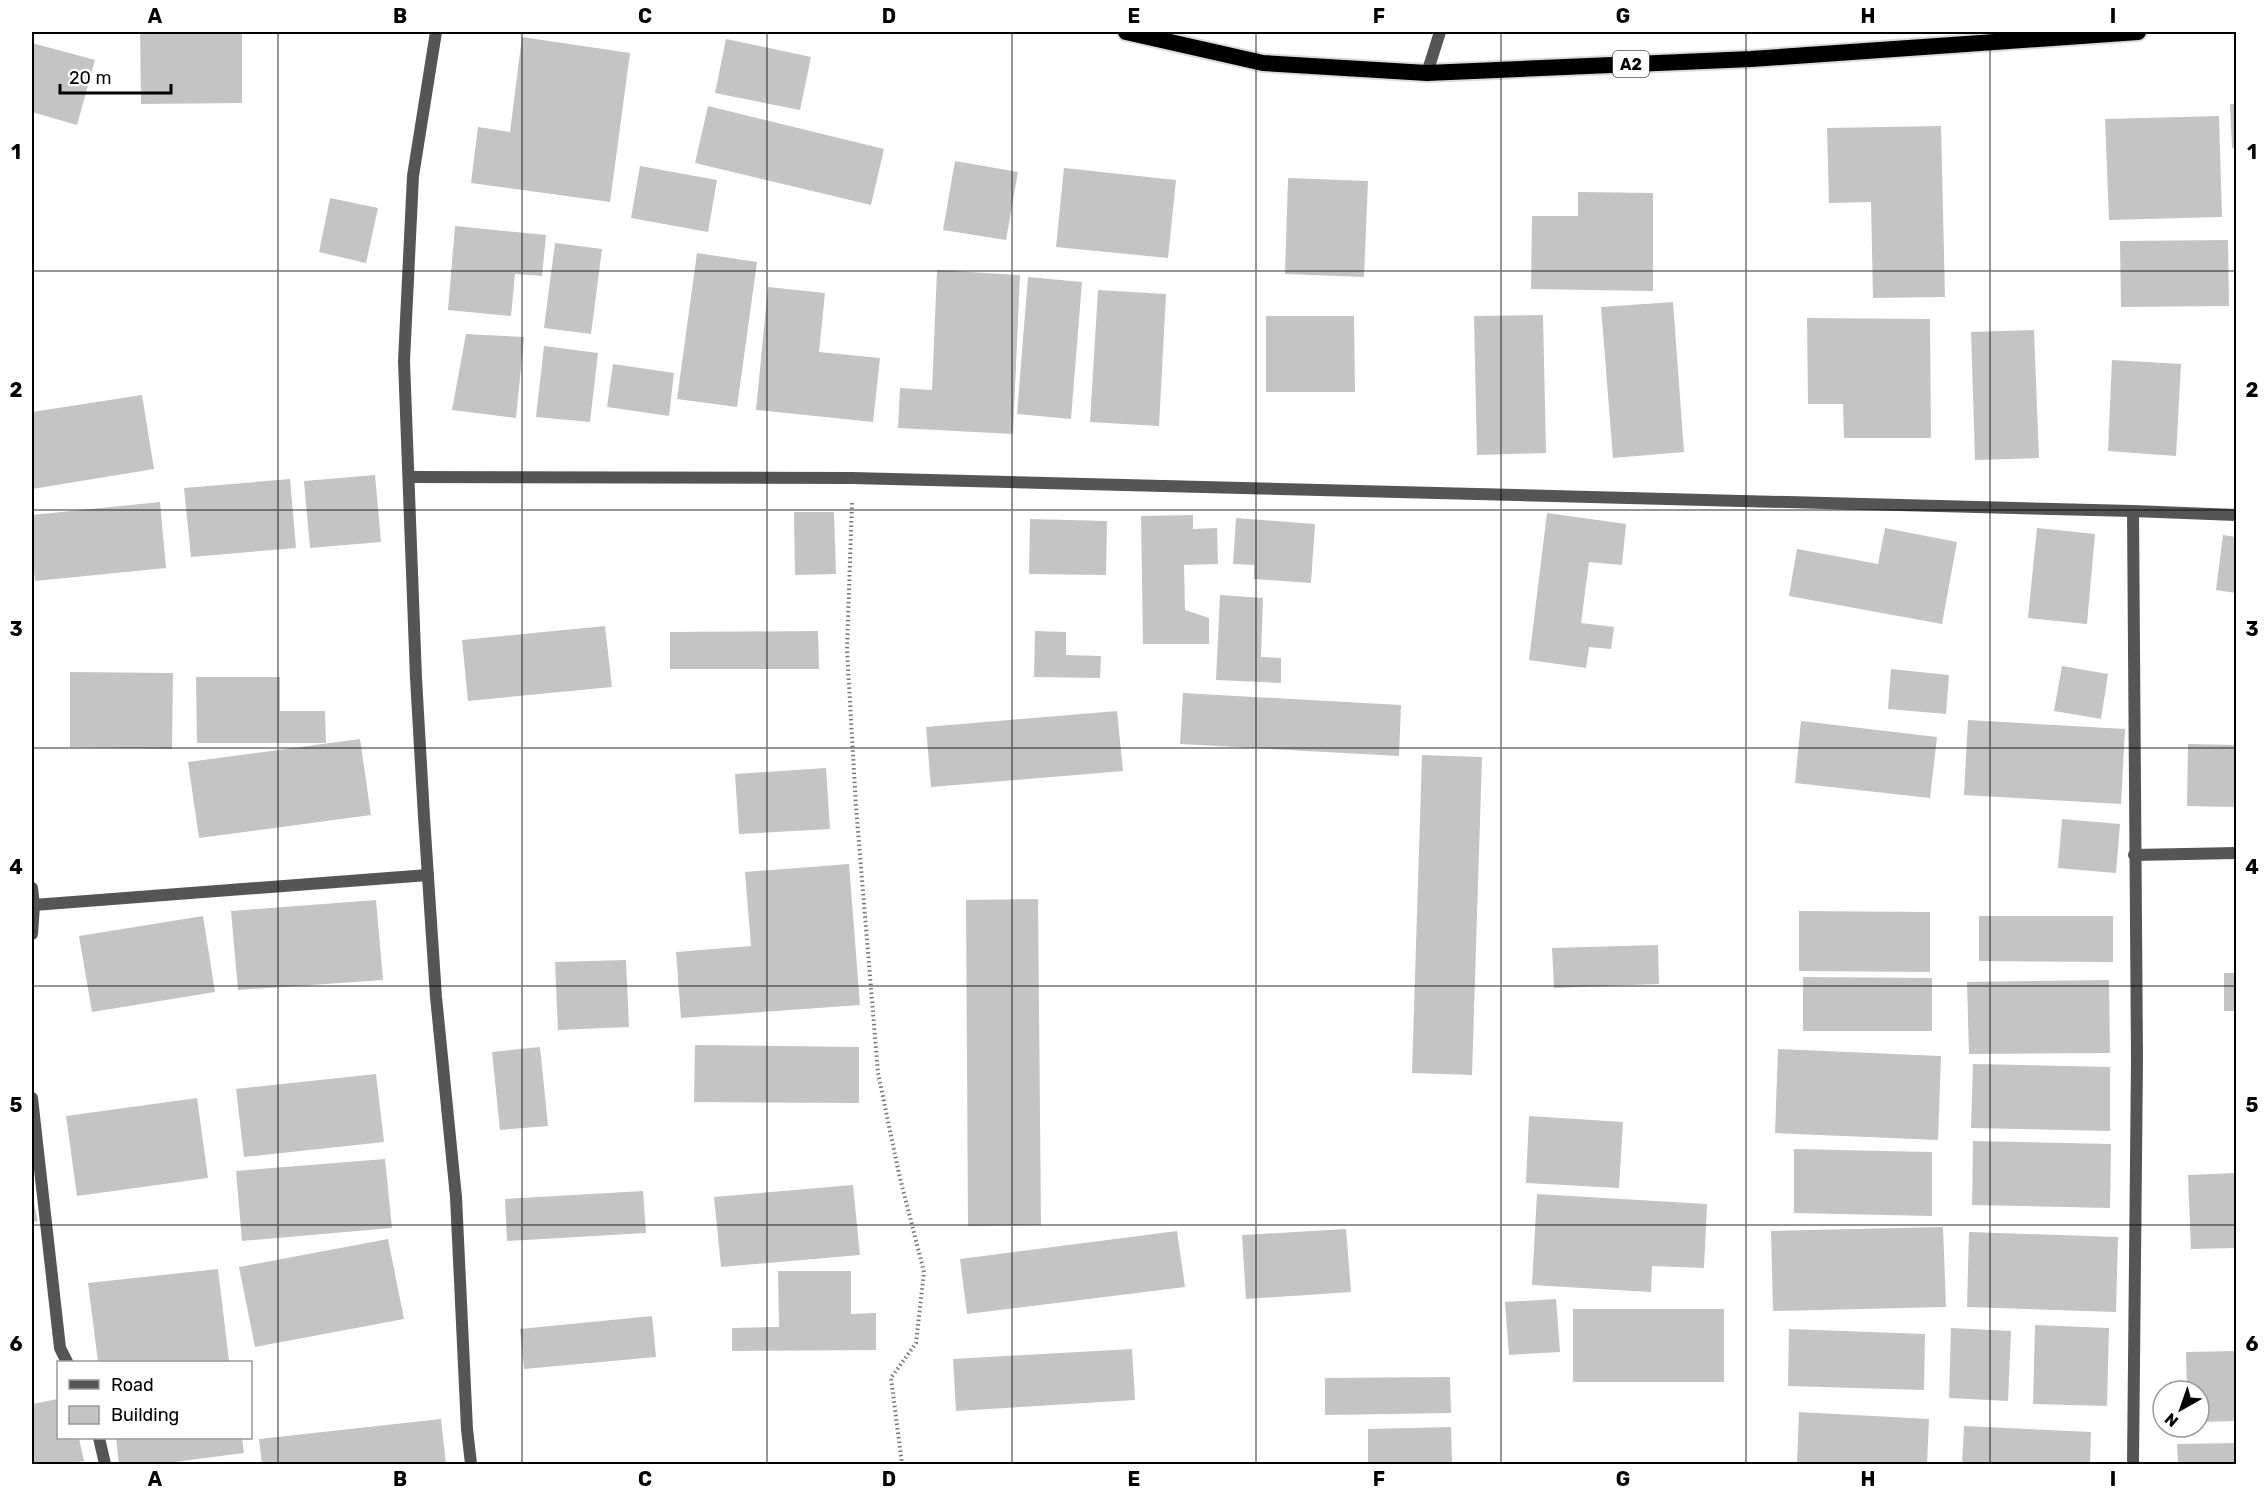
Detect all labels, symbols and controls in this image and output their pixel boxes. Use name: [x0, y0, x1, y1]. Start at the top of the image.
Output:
text: A: [148, 4, 163, 28]
text: B: [393, 4, 407, 28]
text: C: [638, 4, 652, 28]
text: D: [882, 4, 896, 28]
text: E: [1128, 4, 1140, 28]
text: F: [1373, 4, 1385, 28]
text: G: [1616, 4, 1630, 28]
text: H: [1861, 4, 1875, 28]
text: I: [2110, 4, 2116, 28]
road number: A2: [1613, 51, 1649, 77]
scale bar: [60, 57, 171, 95]
text: 20 m: [69, 67, 111, 89]
text: 1: [11, 140, 21, 164]
text: 1: [2247, 140, 2257, 164]
text: 2: [10, 378, 23, 402]
text: 2: [2246, 378, 2259, 402]
text: 3: [9, 617, 23, 641]
text: 3: [2245, 617, 2259, 641]
text: 4: [9, 855, 23, 879]
text: 4: [2245, 855, 2259, 879]
text: 5: [10, 1093, 23, 1117]
text: 5: [2246, 1093, 2259, 1117]
text: 6: [9, 1332, 23, 1356]
text: 6: [2245, 1332, 2259, 1356]
legend: [57, 1361, 252, 1439]
text: Road: [111, 1374, 154, 1396]
north arrow: [2151, 1379, 2211, 1439]
text: Building: [111, 1404, 179, 1426]
text: N: [2161, 1409, 2182, 1431]
text: A: [148, 1467, 163, 1491]
text: B: [393, 1467, 407, 1491]
text: C: [638, 1467, 652, 1491]
text: D: [882, 1467, 896, 1491]
text: E: [1128, 1467, 1140, 1491]
text: F: [1373, 1467, 1385, 1491]
text: G: [1616, 1467, 1630, 1491]
text: H: [1861, 1467, 1875, 1491]
text: I: [2110, 1467, 2116, 1491]

